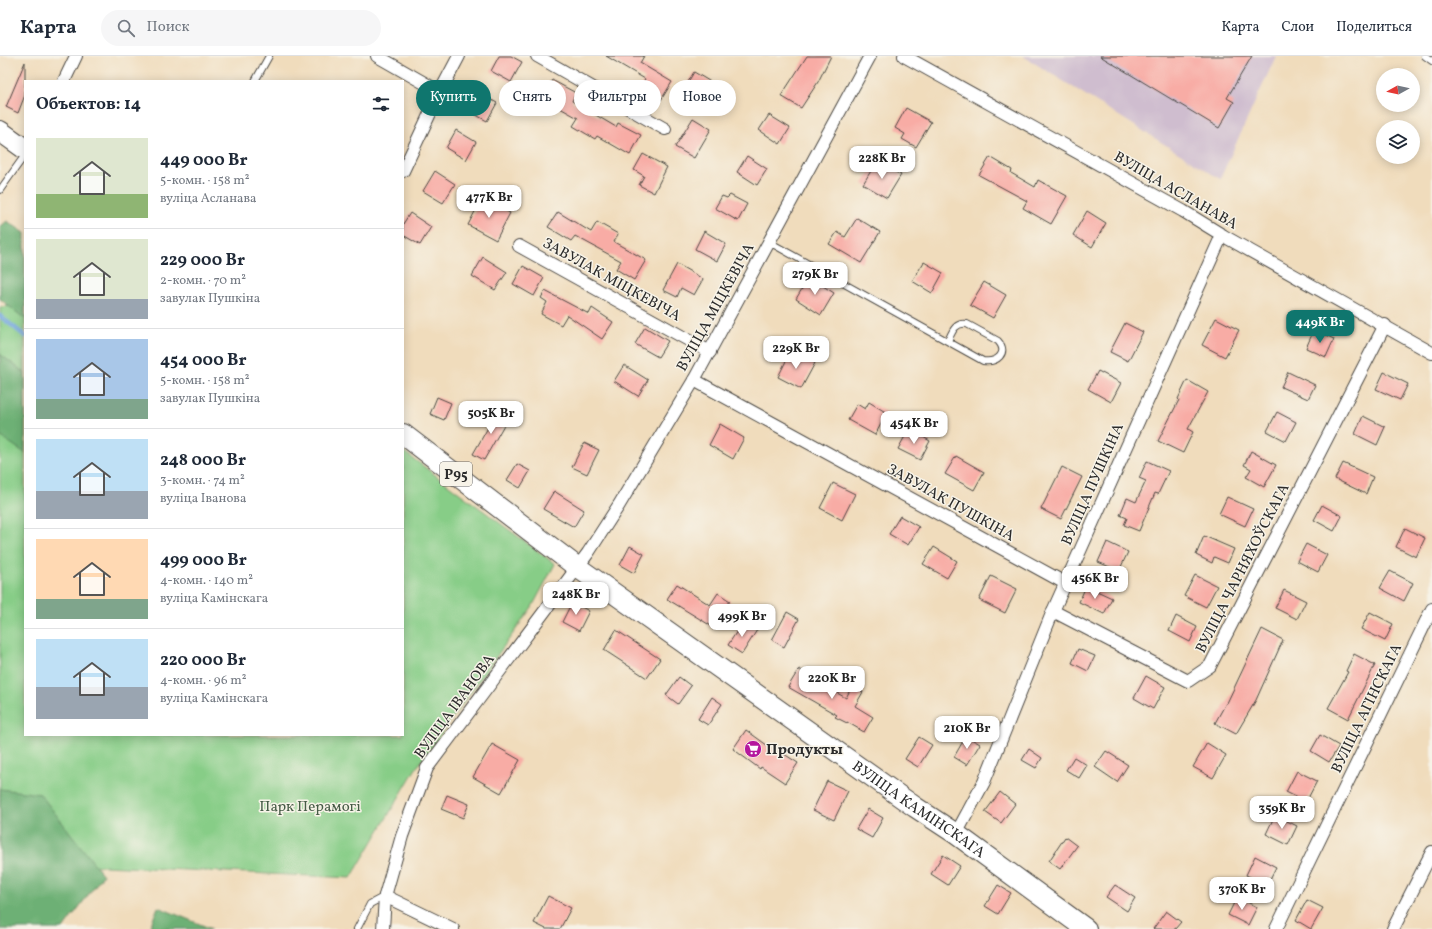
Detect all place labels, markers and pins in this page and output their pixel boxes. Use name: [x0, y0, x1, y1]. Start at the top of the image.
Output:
pin: 228K Br: [845, 146, 919, 180]
pin: 477K Br: [452, 185, 526, 219]
pin: 279K Br: [778, 262, 852, 296]
pin: 449K Br: [1283, 310, 1357, 344]
pin: 229K Br: [759, 336, 833, 370]
pin: 505K Br: [454, 401, 528, 435]
pin: 454K Br: [877, 411, 951, 445]
pin: 456K Br: [1058, 566, 1132, 600]
pin: 248K Br: [539, 582, 613, 616]
pin: 499K Br: [705, 604, 779, 638]
pin: 220K Br: [795, 666, 869, 700]
pin: 210K Br: [930, 716, 1004, 750]
supermarket icon: Продукты: [743, 739, 763, 759]
place label: Продукты: [766, 740, 843, 761]
pin: 359K Br: [1245, 796, 1319, 830]
pin: 370K Br: [1205, 877, 1279, 911]

